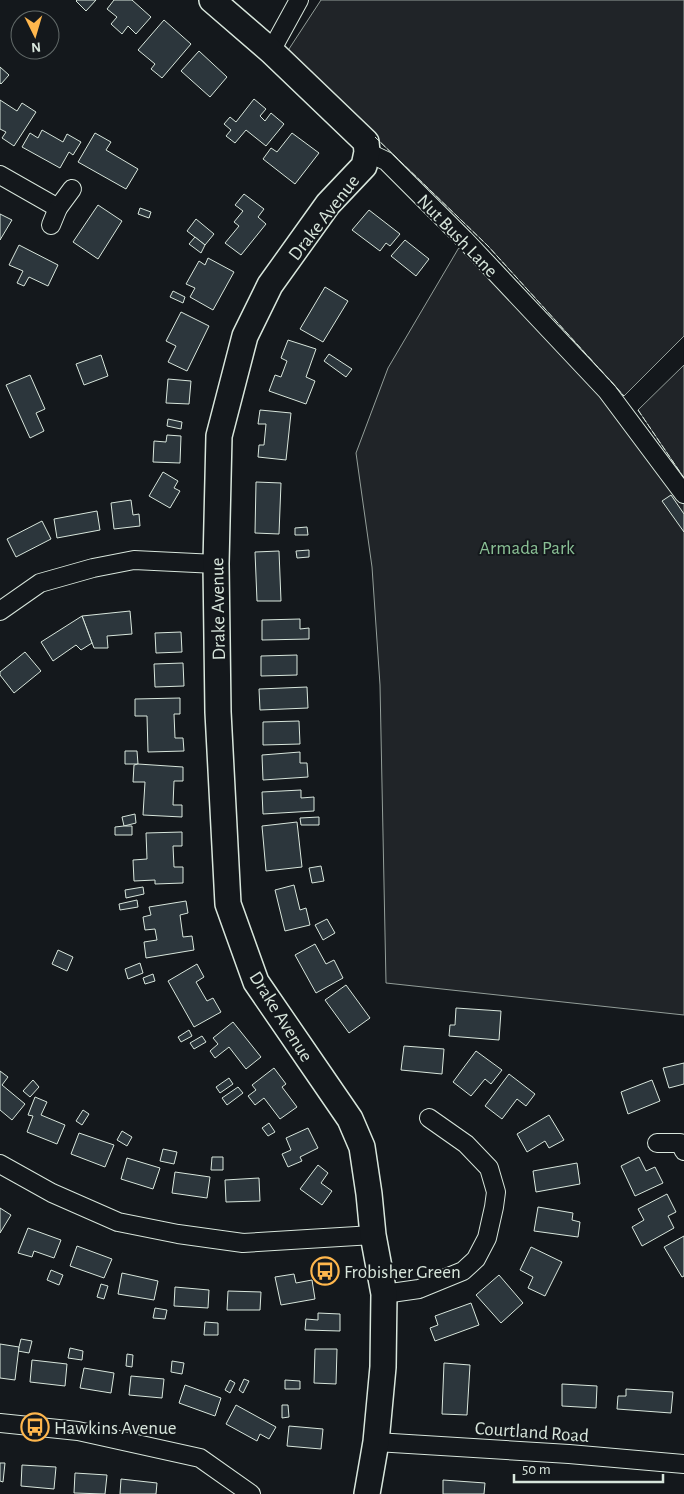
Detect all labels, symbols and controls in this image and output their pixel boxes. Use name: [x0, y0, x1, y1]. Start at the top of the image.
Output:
north arrow: [10, 10, 60, 60]
text: N: [31, 40, 42, 54]
street label: Drake Avenue: [285, 172, 363, 264]
street label: Nut Bush Lane: [413, 191, 501, 281]
park label: Armada Park: [479, 539, 575, 558]
street label: Drake Avenue: [208, 557, 229, 660]
street label: Drake Avenue: [245, 968, 316, 1065]
bus stop icon: Frobisher Green: [310, 1256, 340, 1286]
place label: Frobisher Green: [344, 1263, 461, 1282]
bus stop icon: Hawkins Avenue: [20, 1412, 50, 1442]
place label: Hawkins Avenue: [54, 1419, 177, 1438]
street label: Courtland Road: [474, 1419, 590, 1446]
scale bar: [514, 1452, 663, 1484]
text: 50 m: [522, 1462, 551, 1477]

